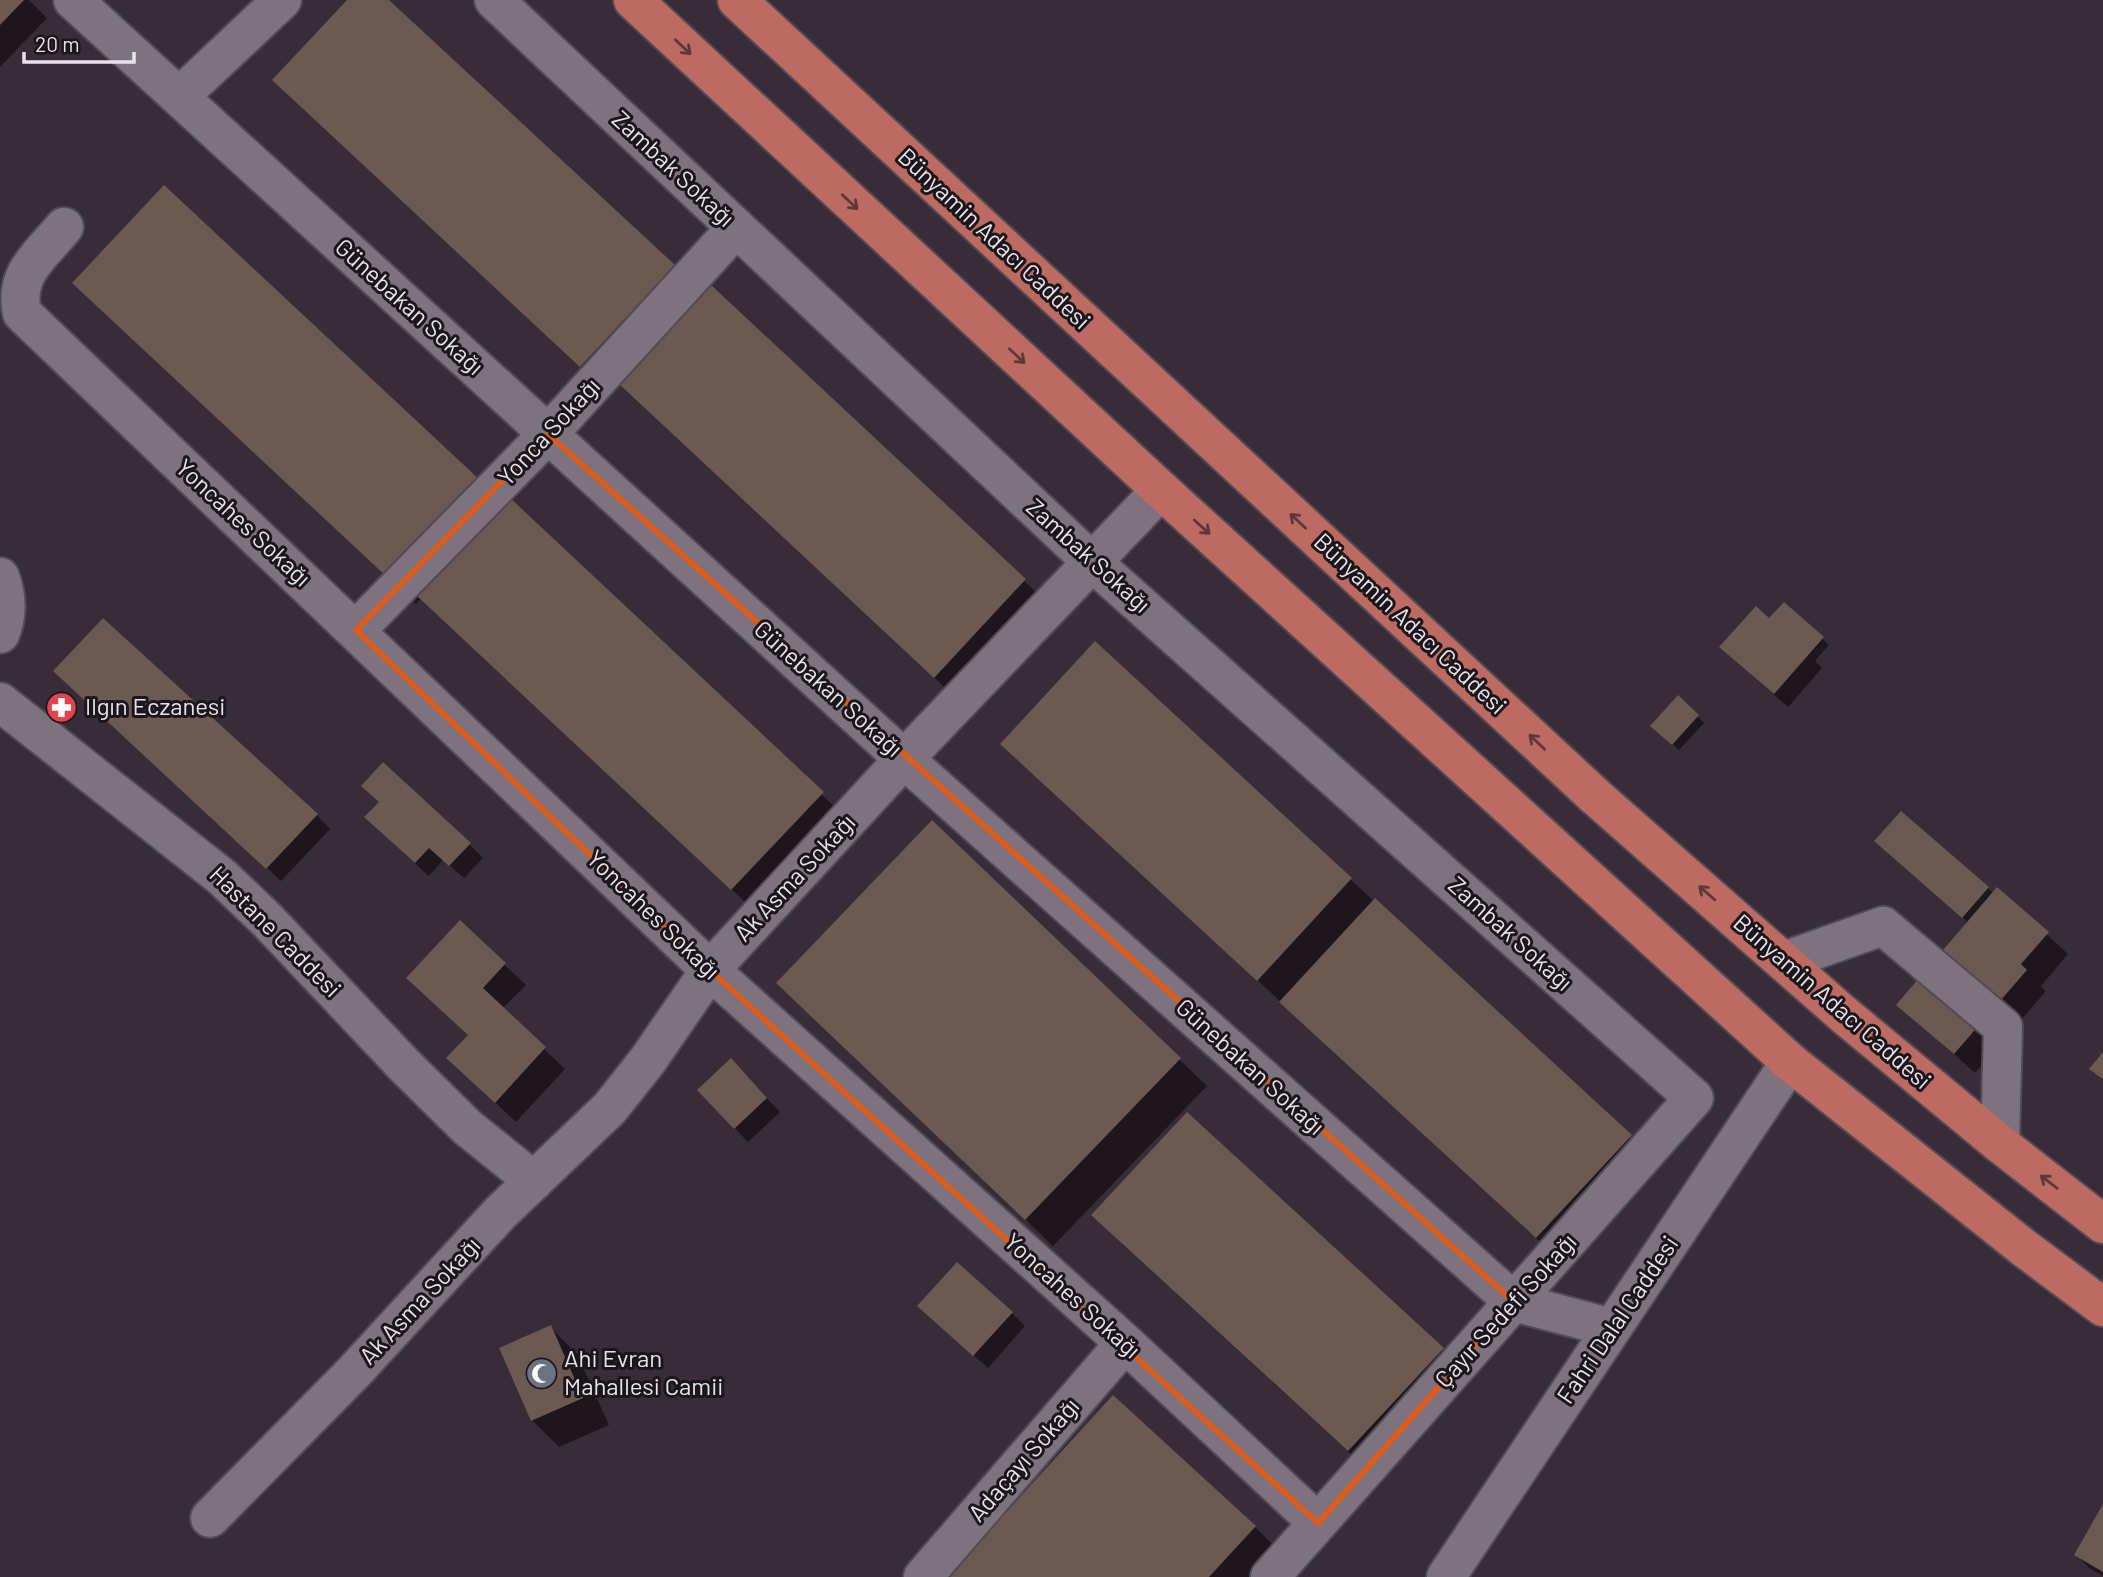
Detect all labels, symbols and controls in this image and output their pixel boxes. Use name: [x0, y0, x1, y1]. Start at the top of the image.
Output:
scale bar: [24, 21, 135, 65]
text: 20 m: [35, 31, 80, 56]
one-way arrow: [674, 38, 691, 55]
street label: Zambak Sokağı: [607, 104, 741, 232]
street label: Bünyamin Adacı Caddesi: [893, 141, 1097, 335]
one-way arrow: [841, 193, 858, 210]
street label: Günebakan Sokağı: [330, 232, 490, 380]
one-way arrow: [1008, 348, 1025, 365]
street label: Yonca Sokağı: [491, 371, 605, 491]
street label: Yoncahes Sokağı: [171, 452, 317, 592]
street label: Zambak Sokağı: [1021, 492, 1157, 618]
one-way arrow: [1289, 513, 1307, 529]
one-way arrow: [1193, 519, 1211, 535]
street label: Bünyamin Adacı Caddesi: [1309, 526, 1513, 720]
street label: Günebakan Sokağı: [749, 614, 909, 762]
pharmacy icon: Ilgın Eczanesi: [45, 690, 79, 724]
place label: Ilgın Eczanesi: [85, 691, 225, 720]
one-way arrow: [1528, 734, 1546, 750]
street label: Ak Asma Sokağı: [728, 807, 860, 947]
street label: Yoncahes Sokağı: [582, 843, 727, 985]
street label: Hastane Caddesi: [204, 859, 348, 1003]
street label: Zambak Sokağı: [1443, 870, 1579, 996]
one-way arrow: [1699, 885, 1716, 902]
street label: Bünyamin Adacı Caddesi: [1728, 907, 1938, 1095]
street label: Günebakan Sokağı: [1171, 992, 1331, 1140]
one-way arrow: [2040, 1175, 2059, 1190]
street label: Yoncahes Sokağı: [999, 1226, 1147, 1364]
street label: Çayır Sedefi Sokağı: [1428, 1227, 1582, 1393]
street label: Ak Asma Sokağı: [353, 1230, 485, 1370]
street label: Fahri Dalal Caddesi: [1550, 1230, 1684, 1408]
place label: Ahi Evran Mahallesi Camii: [564, 1343, 723, 1400]
mosque icon: Ahi Evran Mahallesi Camii: [524, 1356, 558, 1390]
street label: Adaçayı Sokağı: [961, 1391, 1084, 1527]

